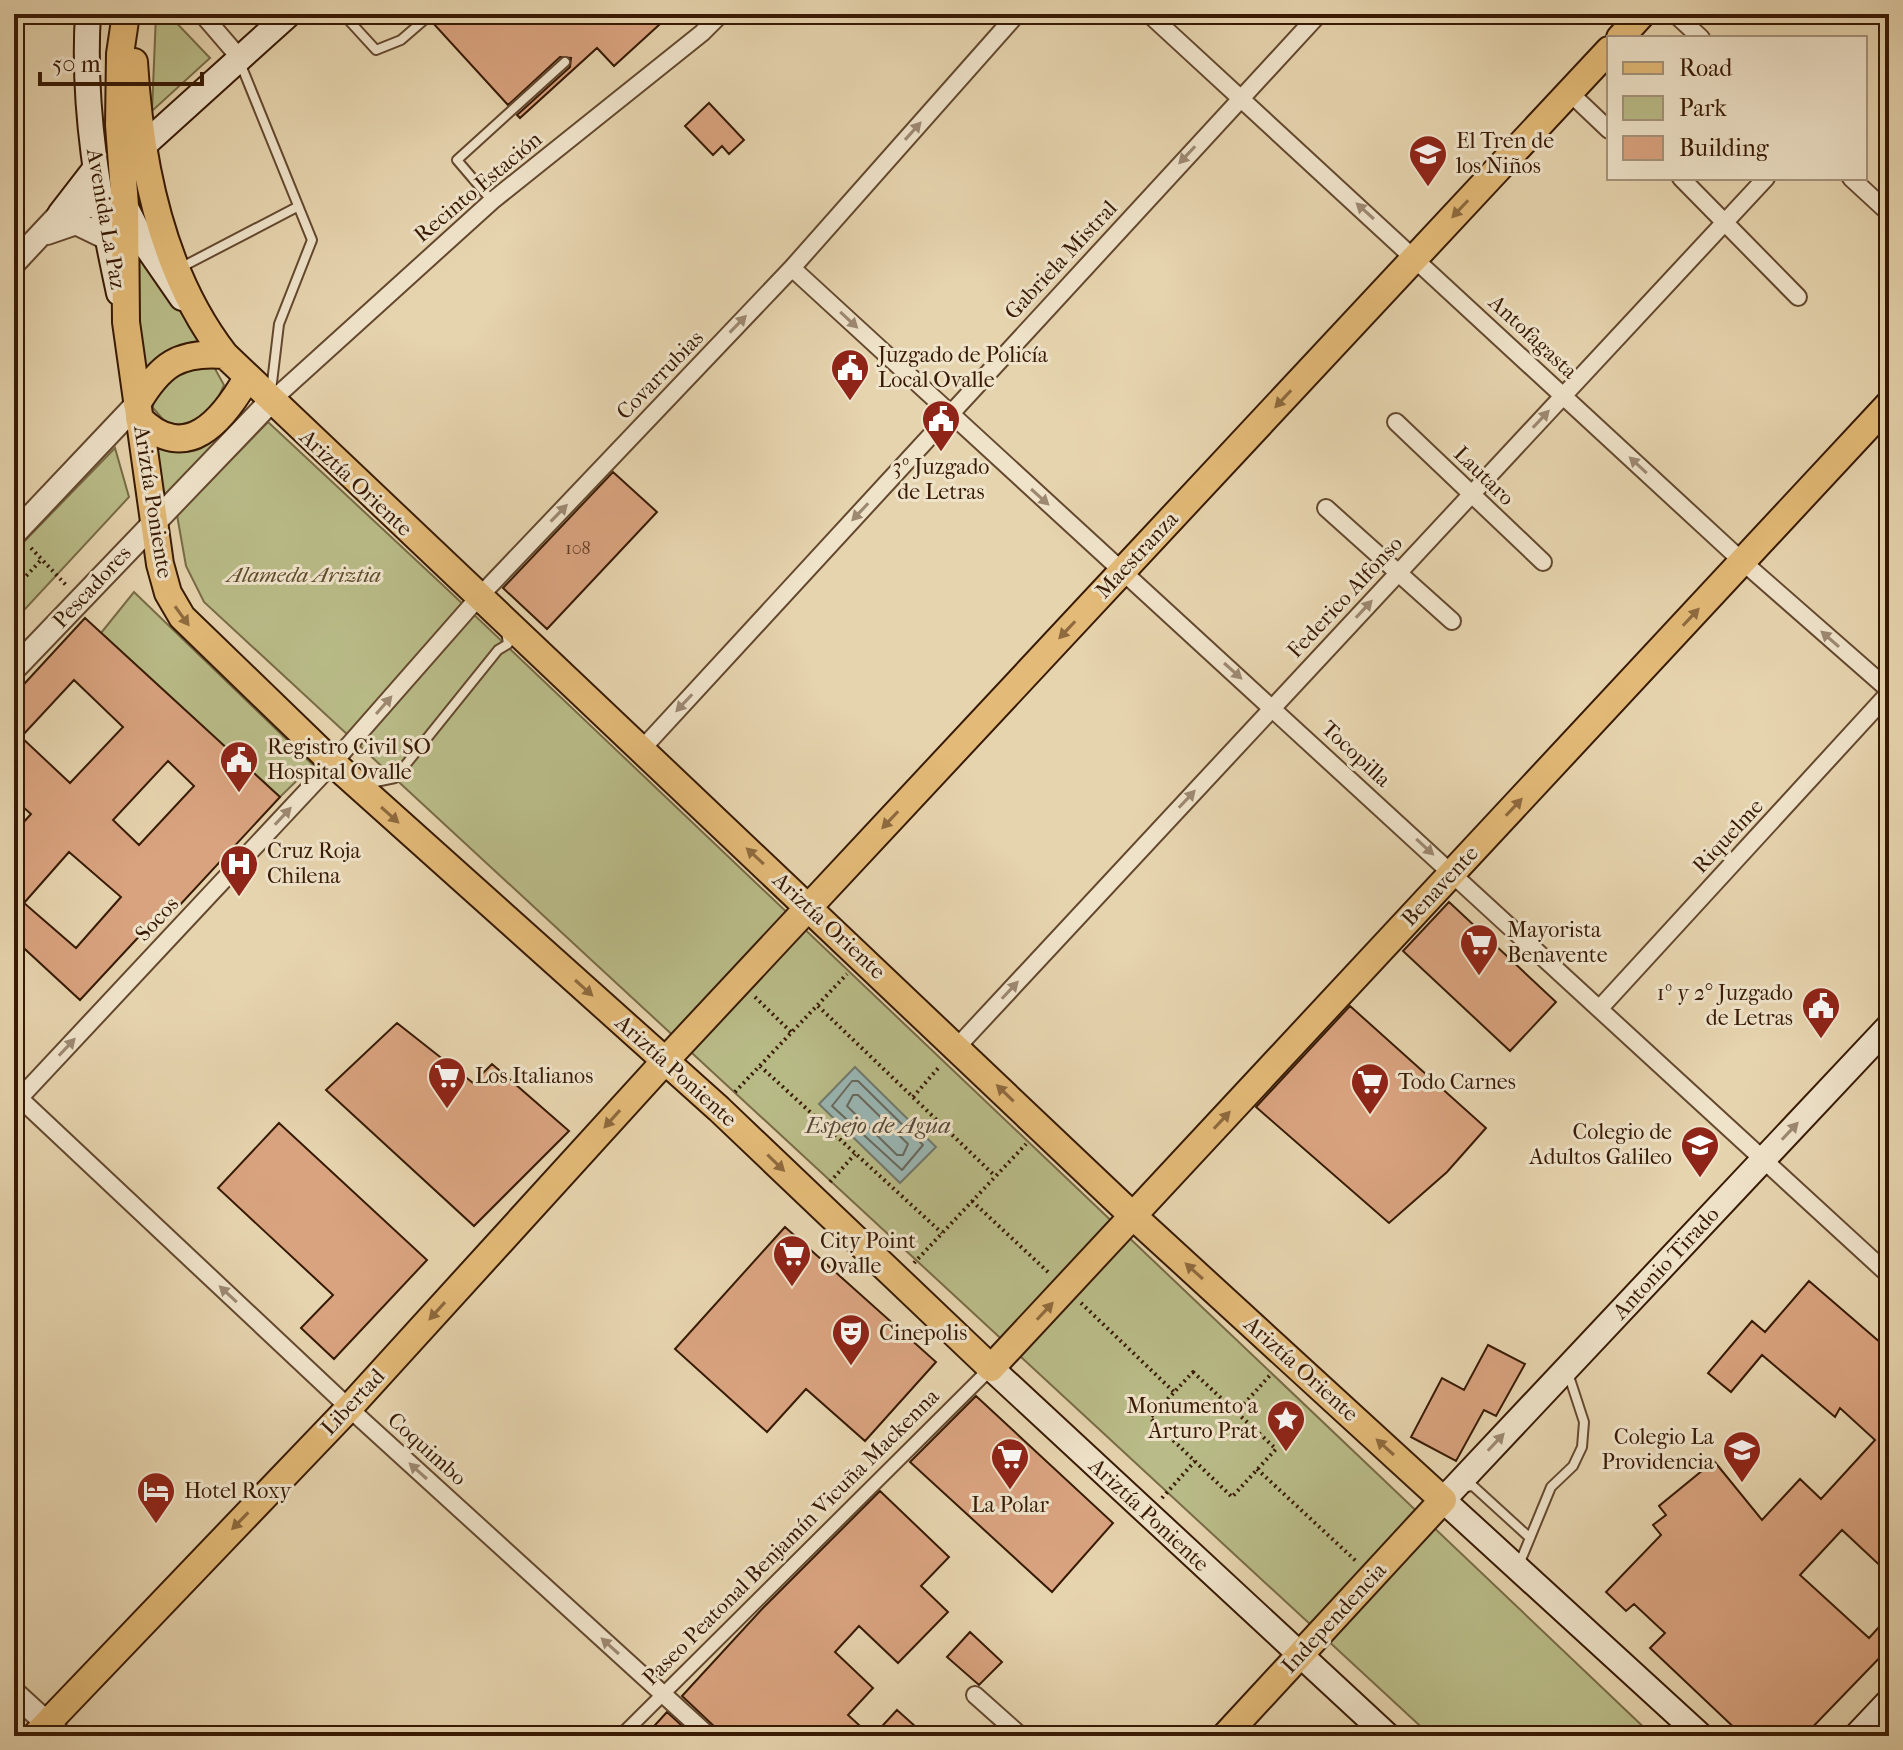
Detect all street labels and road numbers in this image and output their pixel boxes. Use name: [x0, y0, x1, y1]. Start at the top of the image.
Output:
street label: Recinto Estación: [409, 126, 547, 248]
street label: Avenida La Paz: [81, 146, 131, 292]
street label: Gabriela Mistral: [999, 195, 1123, 325]
street label: Antofagasta: [1483, 289, 1583, 385]
street label: Covarrubias: [611, 325, 709, 425]
street label: Ariztía Poniente: [128, 423, 178, 580]
street label: Ariztía Oriente: [294, 424, 418, 542]
street label: Lautaro: [1448, 441, 1520, 511]
street label: Maestranza: [1090, 506, 1184, 604]
street label: Federico Alfonso: [1282, 531, 1408, 663]
street label: Pescadores: [47, 541, 137, 633]
street label: Tocopilla: [1316, 715, 1397, 793]
street label: Riquelme: [1687, 793, 1769, 879]
street label: Benavente: [1396, 840, 1484, 932]
street label: Ariztía Oriente: [767, 867, 891, 985]
street label: Socos: [130, 891, 184, 947]
street label: Ariztía Poniente: [609, 1009, 742, 1132]
street label: Antonio Tirado: [1607, 1201, 1725, 1325]
street label: Ariztía Oriente: [1238, 1310, 1363, 1427]
street label: Libertad: [316, 1363, 391, 1441]
street label: Paseo Peatonal Benjamín Vicuña Mackenna: [637, 1383, 945, 1691]
street label: Coquimbo: [382, 1407, 472, 1491]
street label: Ariztía Poniente: [1083, 1452, 1214, 1577]
street label: Independencia: [1276, 1557, 1392, 1679]

